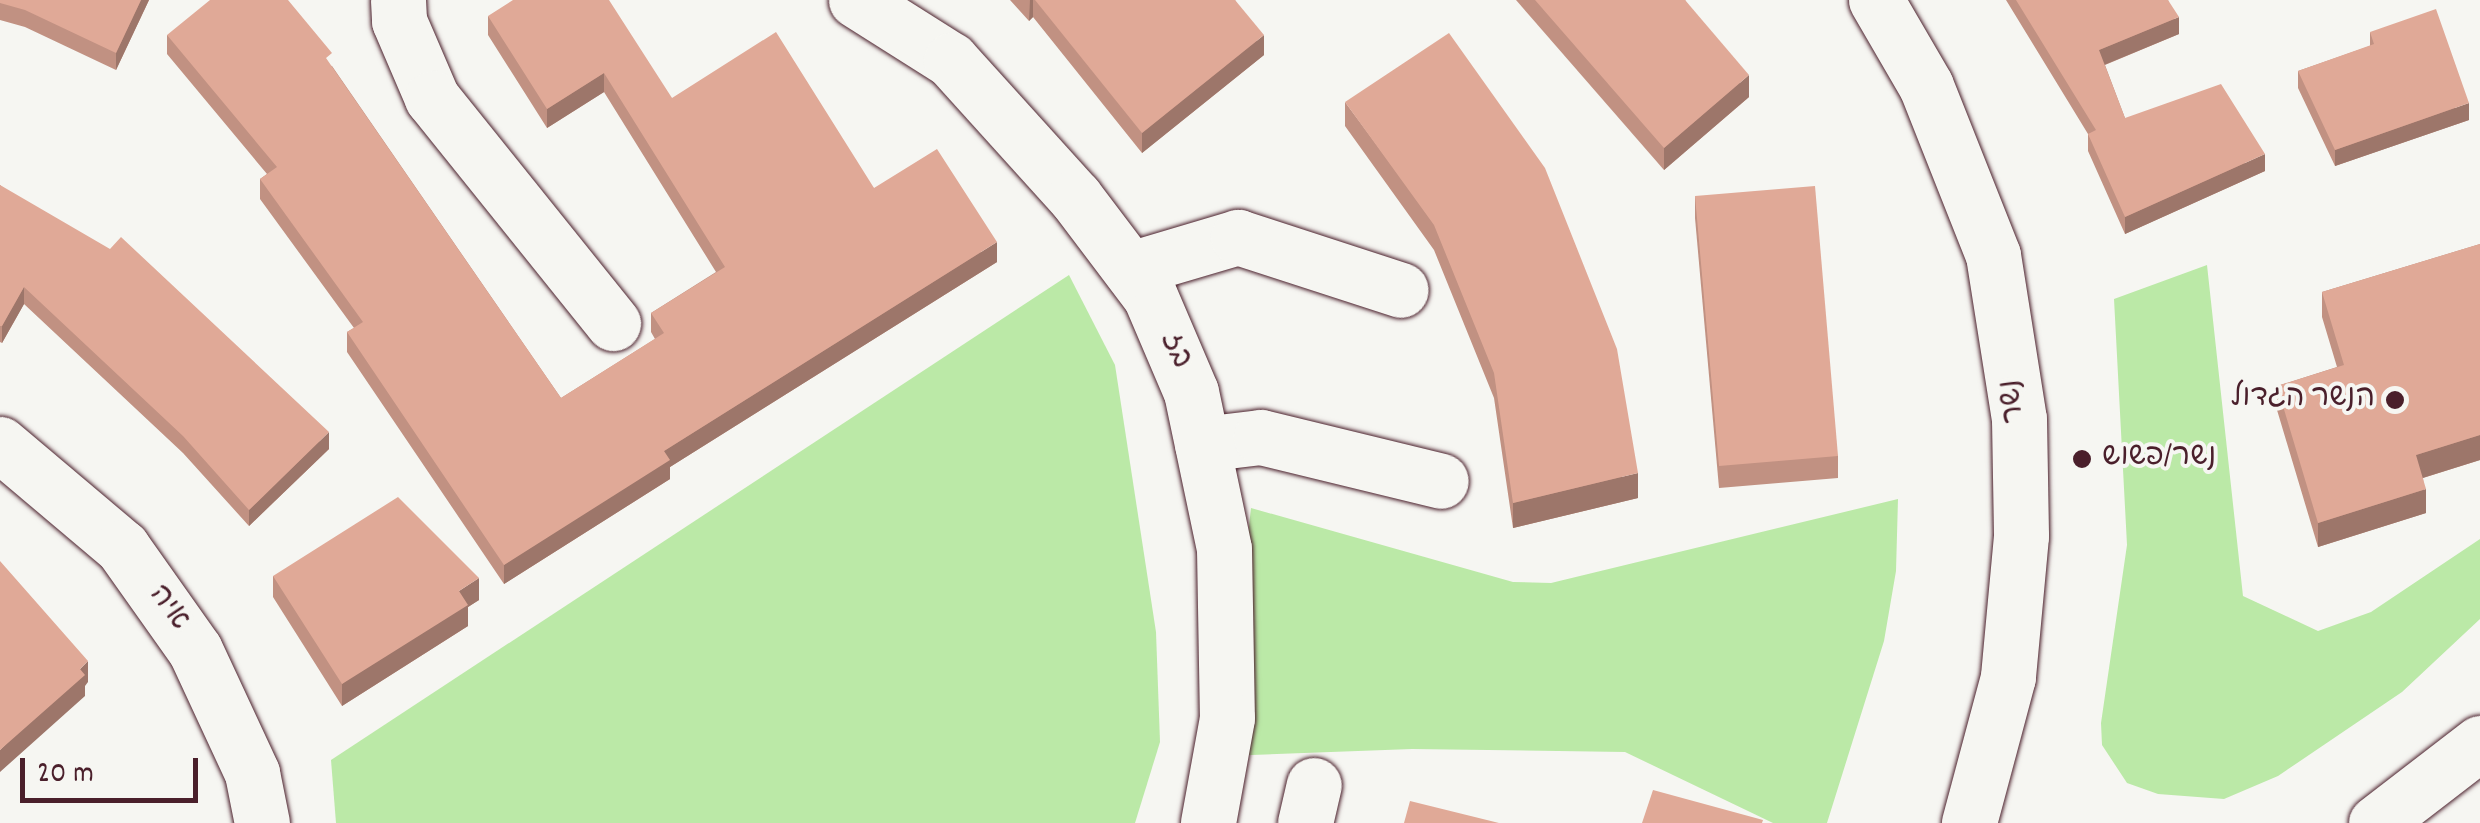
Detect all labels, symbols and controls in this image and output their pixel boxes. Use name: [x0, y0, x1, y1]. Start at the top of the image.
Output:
street label: בז: [1151, 328, 1197, 374]
street label: נשר: [1994, 377, 2036, 425]
place label: הנשר הגדול: [2231, 382, 2375, 418]
marker: הנשר הגדול: [2384, 389, 2406, 411]
place label: נשר/פשוש: [2102, 441, 2216, 477]
marker: נשר/פשוש: [2071, 448, 2093, 470]
street label: איה: [139, 579, 195, 639]
scale bar: [25, 738, 202, 800]
text: 20 m: [37, 754, 94, 797]

